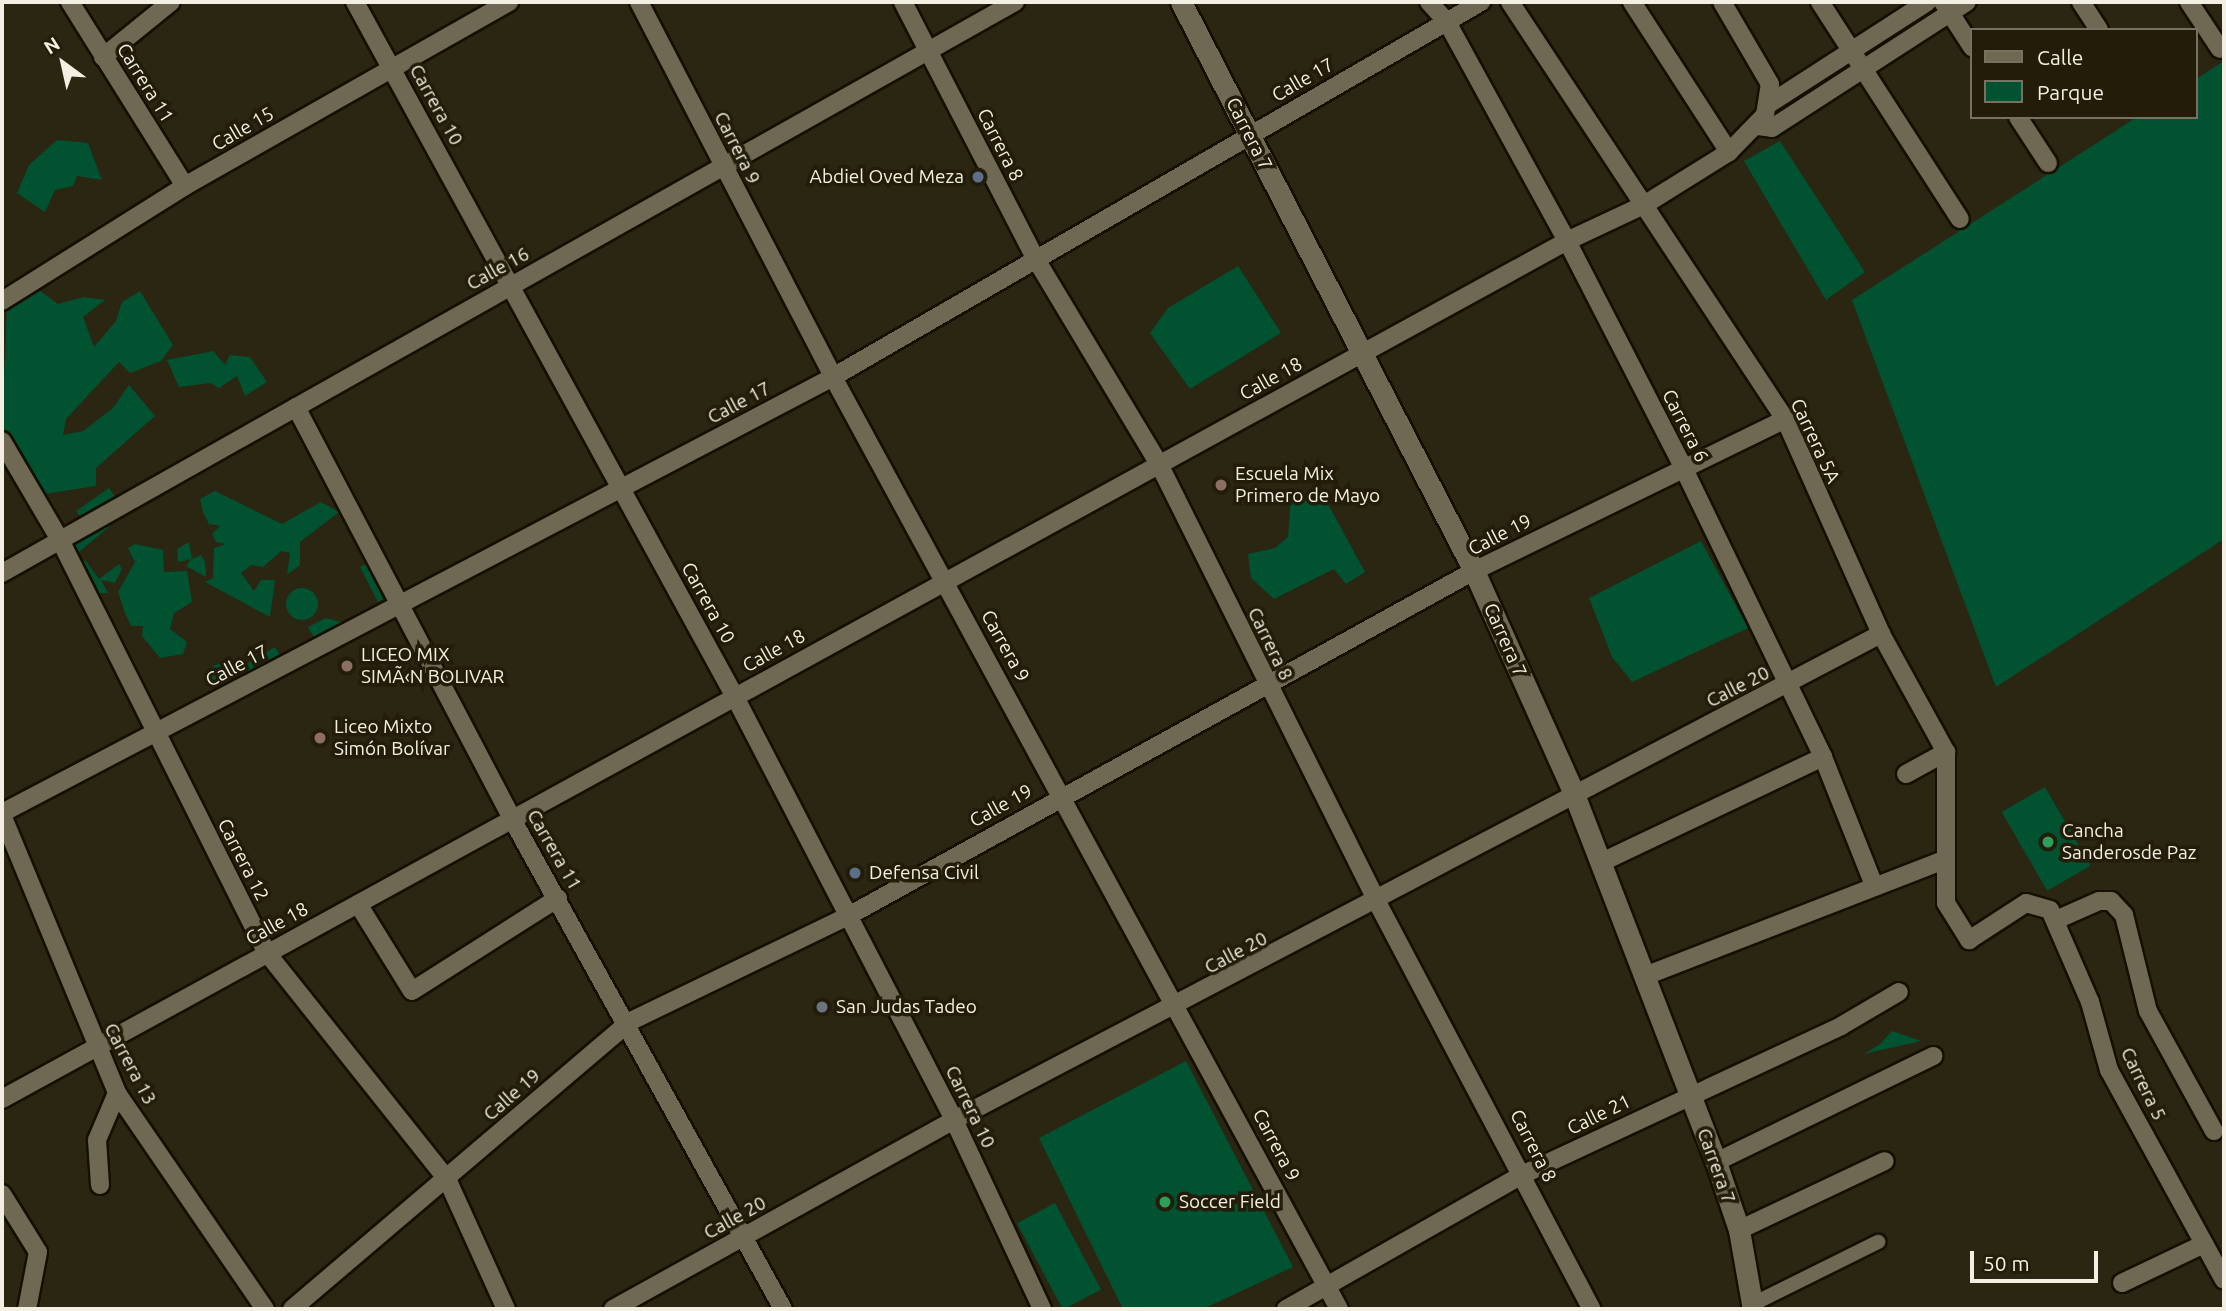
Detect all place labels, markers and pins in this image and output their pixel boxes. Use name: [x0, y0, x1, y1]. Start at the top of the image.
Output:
place label: Abdiel Oved Meza: [810, 166, 964, 188]
marker: Abdiel Oved Meza: [970, 169, 986, 185]
place label: Escuela Mix Primero de Mayo: [1235, 463, 1380, 507]
marker: Escuela Mix Primero de Mayo: [1213, 477, 1229, 493]
place label: LICEO MIX SIMÃ‹N BOLIVAR: [361, 644, 504, 688]
marker: LICEO MIX SIMÃ‹N BOLIVAR: [339, 658, 355, 674]
place label: Liceo Mixto Simón Bolívar: [334, 716, 450, 760]
marker: Liceo Mixto Simón Bolívar: [312, 730, 328, 746]
place label: Cancha Sanderosde Paz: [2062, 820, 2196, 864]
marker: Cancha Sanderosde Paz: [2040, 834, 2056, 850]
place label: Defensa Civil: [869, 862, 979, 884]
marker: Defensa Civil: [847, 865, 863, 881]
place label: San Judas Tadeo: [836, 996, 977, 1018]
marker: San Judas Tadeo: [814, 999, 830, 1015]
place label: Soccer Field: [1179, 1191, 1281, 1213]
marker: Soccer Field: [1157, 1194, 1173, 1210]

